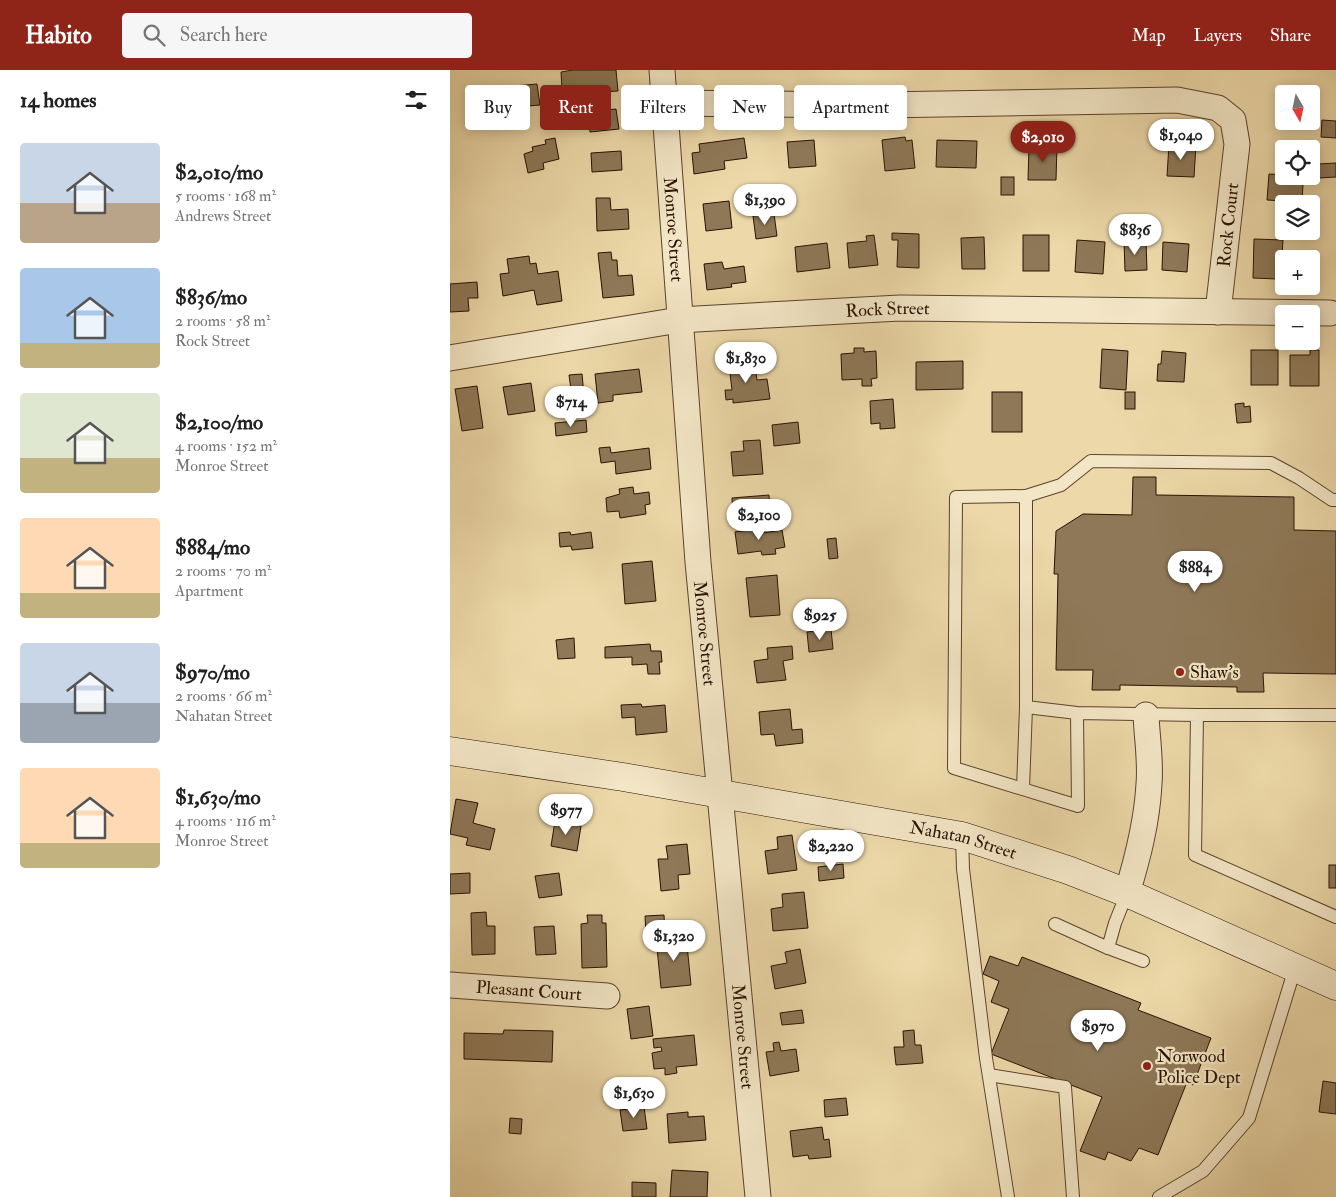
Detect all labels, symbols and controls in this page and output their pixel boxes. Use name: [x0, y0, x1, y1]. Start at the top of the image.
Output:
search box: [122, 13, 472, 58]
text: Habito: [25, 20, 92, 51]
icon: search: [140, 21, 168, 49]
text: Search here: [180, 23, 268, 47]
text: Map: [1132, 24, 1166, 47]
text: Layers: [1194, 24, 1242, 47]
text: Share: [1270, 24, 1311, 47]
chip: Buy: [465, 85, 530, 130]
chip: Rent: [540, 85, 611, 130]
chip: Filters: [621, 85, 704, 130]
chip: New: [714, 85, 784, 130]
chip: Apartment: [794, 85, 907, 130]
north arrow: [1275, 85, 1320, 130]
map controls: [1275, 85, 1320, 350]
icon: filters: [402, 86, 430, 114]
text: 14 homes: [20, 87, 97, 114]
pin: $1,040: [1140, 118, 1222, 161]
pin: $2,010: [1002, 121, 1084, 163]
text: $1,040: [1159, 125, 1203, 145]
text: $2,010: [1022, 127, 1064, 147]
button: locate: [1275, 140, 1320, 185]
text: $2,010/mo: [175, 159, 263, 186]
icon: home: [60, 163, 120, 223]
street label: Monroe Street: [658, 176, 688, 283]
street label: Rock Court: [1213, 182, 1244, 268]
pin: $1,390: [724, 184, 806, 226]
text: 5 rooms · 168 m²: [175, 186, 276, 206]
text: $1,390: [744, 190, 786, 210]
button: layers: [1275, 195, 1320, 240]
text: Andrews Street: [175, 206, 271, 226]
pin: $836: [1105, 214, 1165, 256]
text: $836: [1120, 220, 1150, 240]
button: +: [1275, 250, 1320, 295]
text: $836/mo: [175, 284, 247, 311]
icon: home: [60, 288, 120, 348]
street label: Rock Street: [845, 297, 930, 323]
button: −: [1275, 305, 1320, 350]
text: 2 rooms · 58 m²: [175, 311, 270, 331]
text: Rock Street: [175, 331, 250, 351]
pin: $1,830: [705, 342, 787, 384]
text: $1,830: [726, 348, 766, 368]
pin: $714: [541, 386, 601, 428]
text: $714: [556, 392, 586, 412]
text: $2,100/mo: [175, 409, 263, 436]
icon: home: [60, 413, 120, 473]
text: 4 rooms · 152 m²: [175, 436, 277, 456]
text: Monroe Street: [175, 456, 268, 476]
pin: $2,100: [718, 498, 800, 541]
text: $2,100: [738, 505, 781, 525]
text: $884/mo: [175, 534, 250, 561]
icon: home: [60, 538, 120, 598]
pin: $884: [1165, 550, 1225, 593]
text: $884: [1179, 557, 1211, 577]
text: 2 rooms · 70 m²: [175, 561, 271, 581]
street label: Monroe Street: [688, 580, 721, 687]
text: Apartment: [175, 581, 243, 601]
pin: $925: [790, 598, 850, 641]
text: $925: [804, 605, 836, 625]
text: $970/mo: [175, 659, 250, 686]
place label: Shaw's: [1190, 661, 1239, 684]
icon: home: [60, 663, 120, 723]
marker: Shaw's: [1174, 666, 1186, 678]
text: 2 rooms · 66 m²: [175, 686, 272, 706]
text: Nahatan Street: [175, 706, 272, 726]
text: $1,630/mo: [175, 784, 261, 811]
icon: home: [60, 788, 120, 848]
pin: $977: [536, 794, 596, 836]
text: $977: [550, 800, 582, 820]
text: 4 rooms · 116 m²: [175, 811, 276, 831]
street label: Nahatan Street: [908, 816, 1020, 865]
pin: $2,220: [790, 830, 872, 872]
text: Monroe Street: [175, 831, 268, 851]
text: $2,220: [808, 836, 854, 856]
pin: $1,320: [633, 920, 715, 962]
text: $1,320: [653, 926, 695, 946]
street label: Pleasant Court: [475, 976, 583, 1006]
street label: Monroe Street: [726, 983, 759, 1090]
pin: $970: [1068, 1010, 1128, 1052]
text: $970: [1082, 1016, 1114, 1036]
place label: Norwood Police Dept: [1157, 1045, 1241, 1089]
marker: Norwood Police Dept: [1141, 1060, 1153, 1072]
pin: $1,630: [593, 1076, 675, 1119]
text: $1,630: [614, 1083, 654, 1103]

